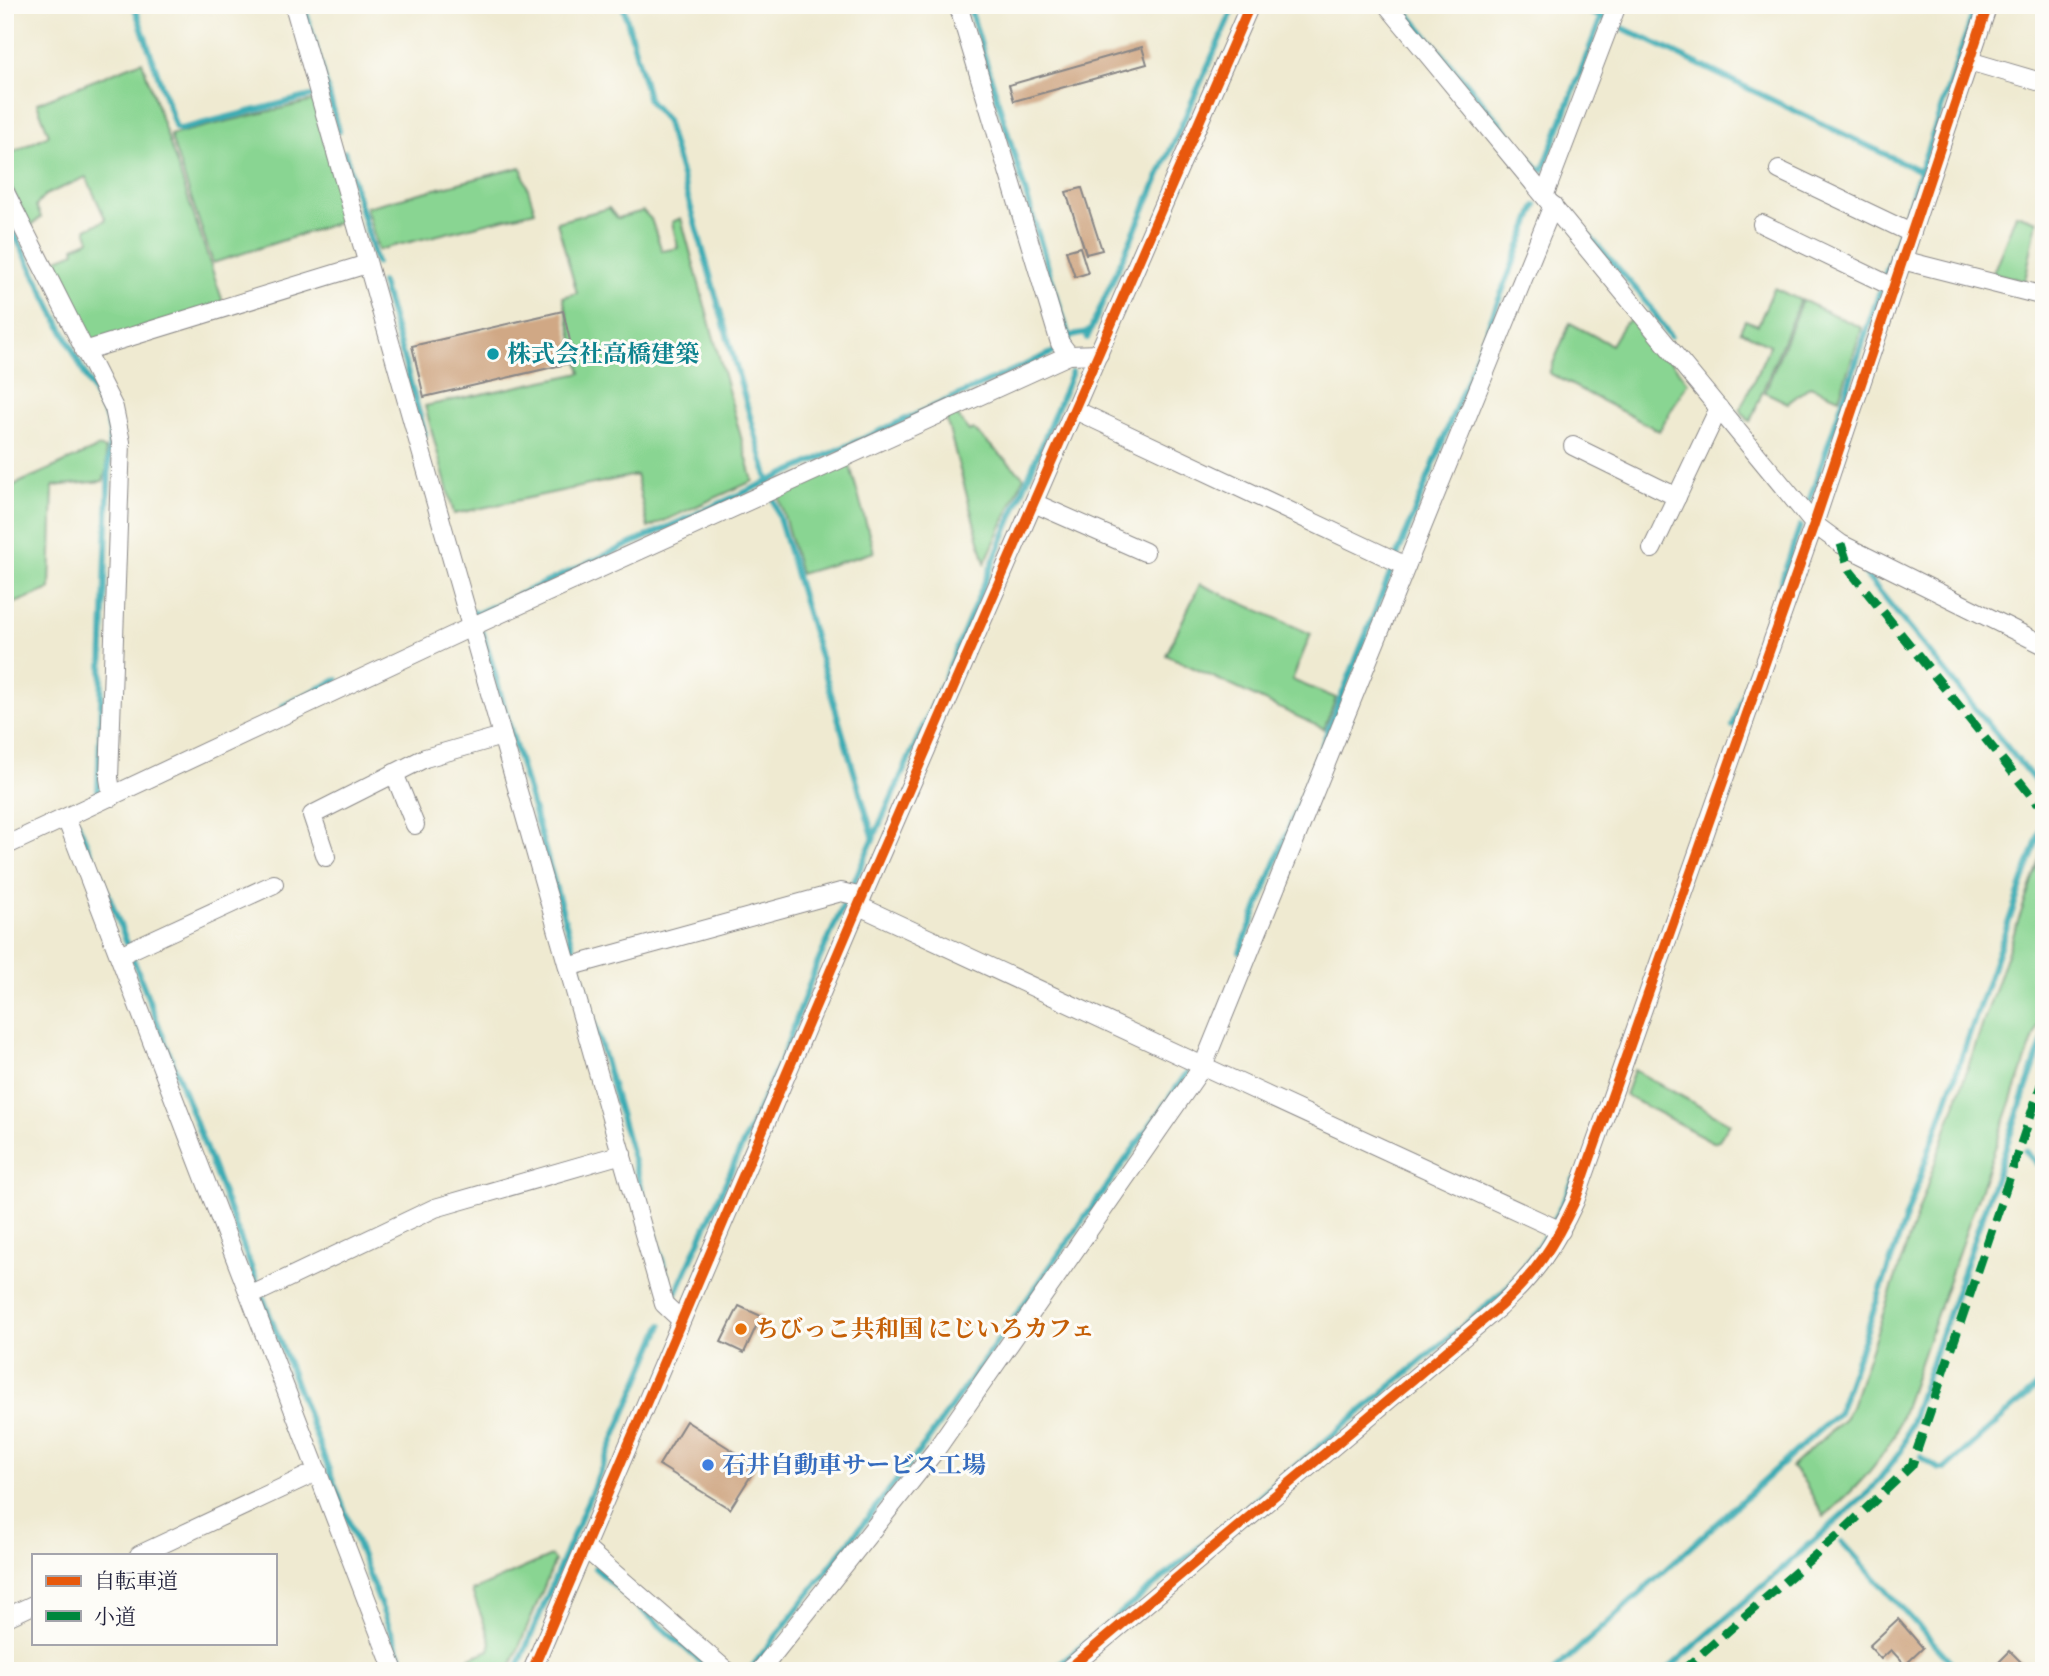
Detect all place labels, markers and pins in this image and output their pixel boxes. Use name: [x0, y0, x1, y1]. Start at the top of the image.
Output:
place label: 株式会社高橋建築: [507, 339, 699, 370]
marker: 株式会社高橋建築: [485, 346, 501, 362]
place label: ちびっこ共和国 にじいろカフェ: [755, 1314, 1095, 1345]
marker: ちびっこ共和国 にじいろカフェ: [733, 1321, 749, 1337]
place label: 石井自動車サービス工場: [722, 1450, 986, 1481]
marker: 石井自動車サービス工場: [700, 1457, 716, 1473]

